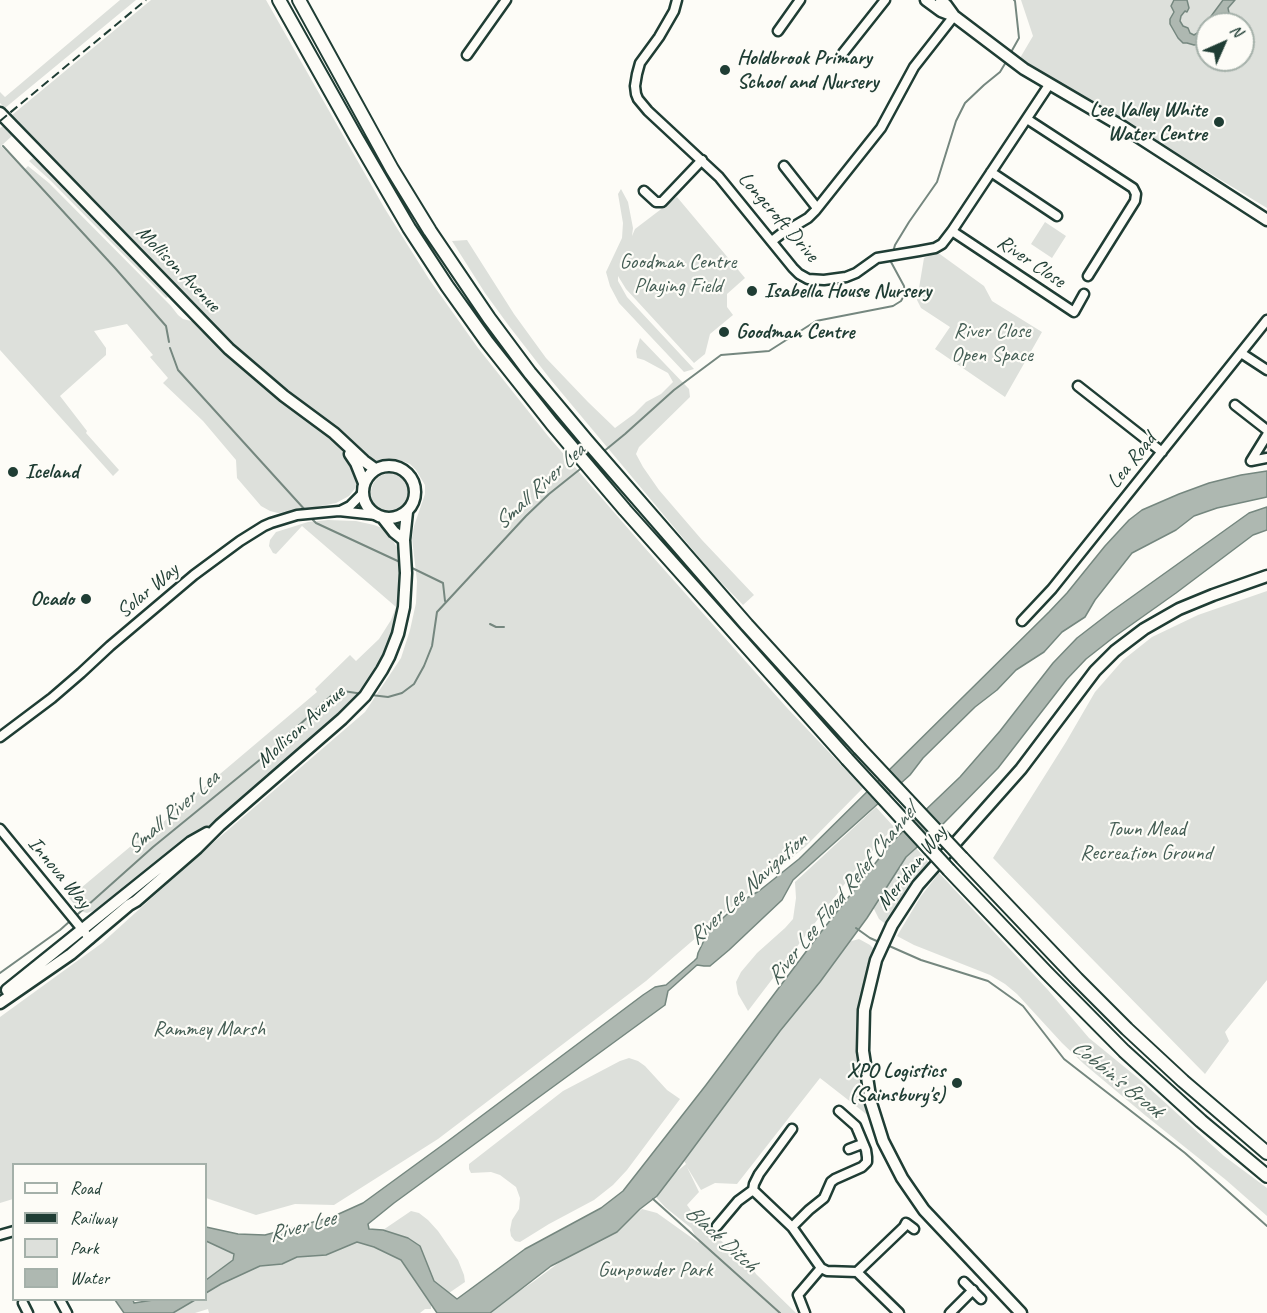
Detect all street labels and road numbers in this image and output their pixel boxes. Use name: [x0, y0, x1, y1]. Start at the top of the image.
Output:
street label: Longcroft Drive: [732, 167, 824, 267]
street label: Mollison Avenue: [130, 220, 226, 318]
street label: River Close: [992, 230, 1070, 294]
street label: Lea Road: [1102, 428, 1162, 494]
street label: Solar Way: [112, 558, 184, 624]
street label: Mollison Avenue: [251, 681, 351, 773]
street label: Meridian Way: [871, 821, 953, 915]
street label: Innova Way: [22, 832, 96, 914]

